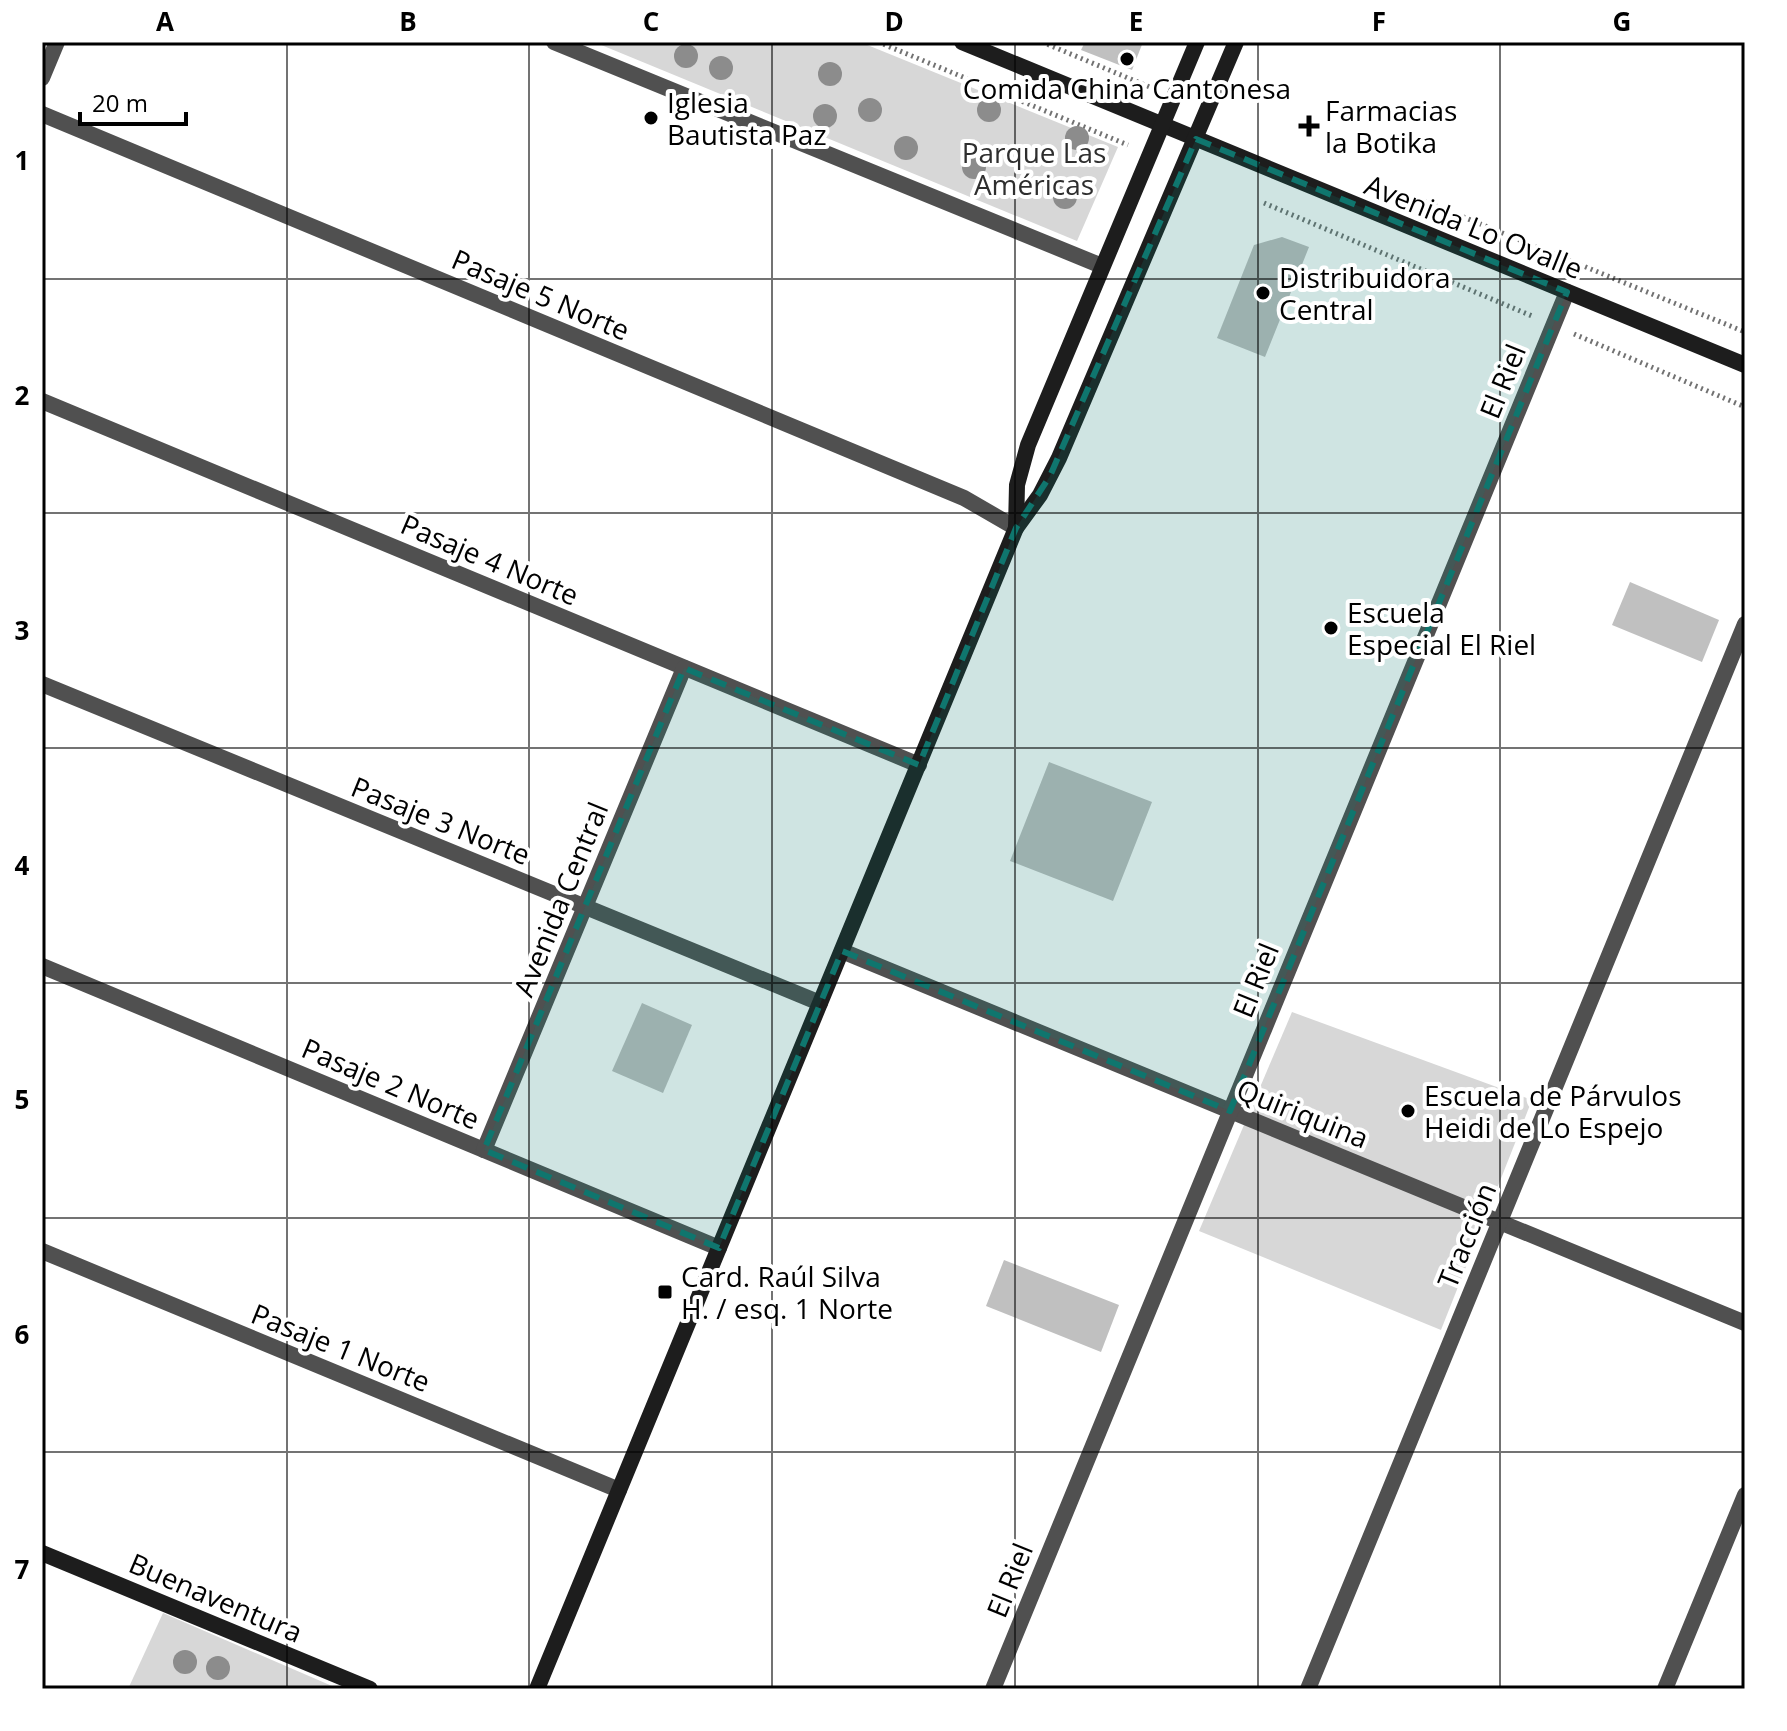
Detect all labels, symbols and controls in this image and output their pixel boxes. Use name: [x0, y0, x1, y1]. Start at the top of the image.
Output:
text: A: [156, 3, 174, 39]
text: B: [399, 3, 417, 39]
text: C: [643, 3, 659, 39]
text: D: [884, 3, 904, 39]
text: E: [1129, 3, 1143, 39]
text: F: [1372, 3, 1386, 39]
text: G: [1613, 3, 1631, 39]
marker: Comida China Cantonesa: [1118, 50, 1136, 68]
place label: Comida China Cantonesa: [963, 69, 1291, 107]
scale bar: [80, 76, 186, 126]
place label: Iglesia Bautista Paz: [667, 83, 827, 153]
text: 20 m: [92, 86, 148, 119]
place label: Farmacias la Botika: [1325, 91, 1457, 161]
marker: Iglesia Bautista Paz: [642, 109, 660, 127]
marker: Farmacias la Botika: [1300, 117, 1318, 135]
park label: Parque Las Américas: [962, 133, 1106, 203]
text: 1: [15, 142, 29, 178]
street label: Avenida Lo Ovalle: [1360, 165, 1588, 287]
street label: Pasaje 5 Norte: [446, 239, 636, 349]
place label: Distribuidora Central: [1279, 258, 1451, 328]
marker: Distribuidora Central: [1254, 284, 1272, 302]
street label: El Riel: [1470, 338, 1534, 424]
text: 2: [15, 377, 30, 413]
street label: Pasaje 4 Norte: [395, 504, 585, 614]
place label: Escuela Especial El Riel: [1347, 593, 1536, 663]
text: 3: [15, 612, 29, 648]
marker: Escuela Especial El Riel: [1322, 619, 1340, 637]
street label: Pasaje 3 Norte: [346, 767, 536, 873]
street label: Avenida Central: [504, 796, 616, 1002]
text: 4: [15, 847, 30, 883]
street label: El Riel: [1223, 937, 1287, 1023]
street label: Pasaje 2 Norte: [296, 1028, 486, 1138]
street label: Quiriquina: [1232, 1069, 1374, 1157]
place label: Escuela de Párvulos Heidi de Lo Espejo: [1424, 1076, 1682, 1146]
text: 5: [15, 1081, 29, 1117]
marker: Escuela de Párvulos Heidi de Lo Espejo: [1399, 1102, 1417, 1120]
street label: Tracción: [1428, 1177, 1504, 1293]
place label: Card. Raúl Silva H. / esq. 1 Norte: [681, 1257, 893, 1327]
marker: Card. Raúl Silva H. / esq. 1 Norte: [656, 1283, 674, 1301]
street label: Pasaje 1 Norte: [246, 1294, 436, 1400]
text: 6: [15, 1316, 30, 1352]
street label: El Riel: [977, 1537, 1041, 1623]
street label: Buenaventura: [124, 1543, 308, 1651]
text: 7: [15, 1551, 30, 1587]

